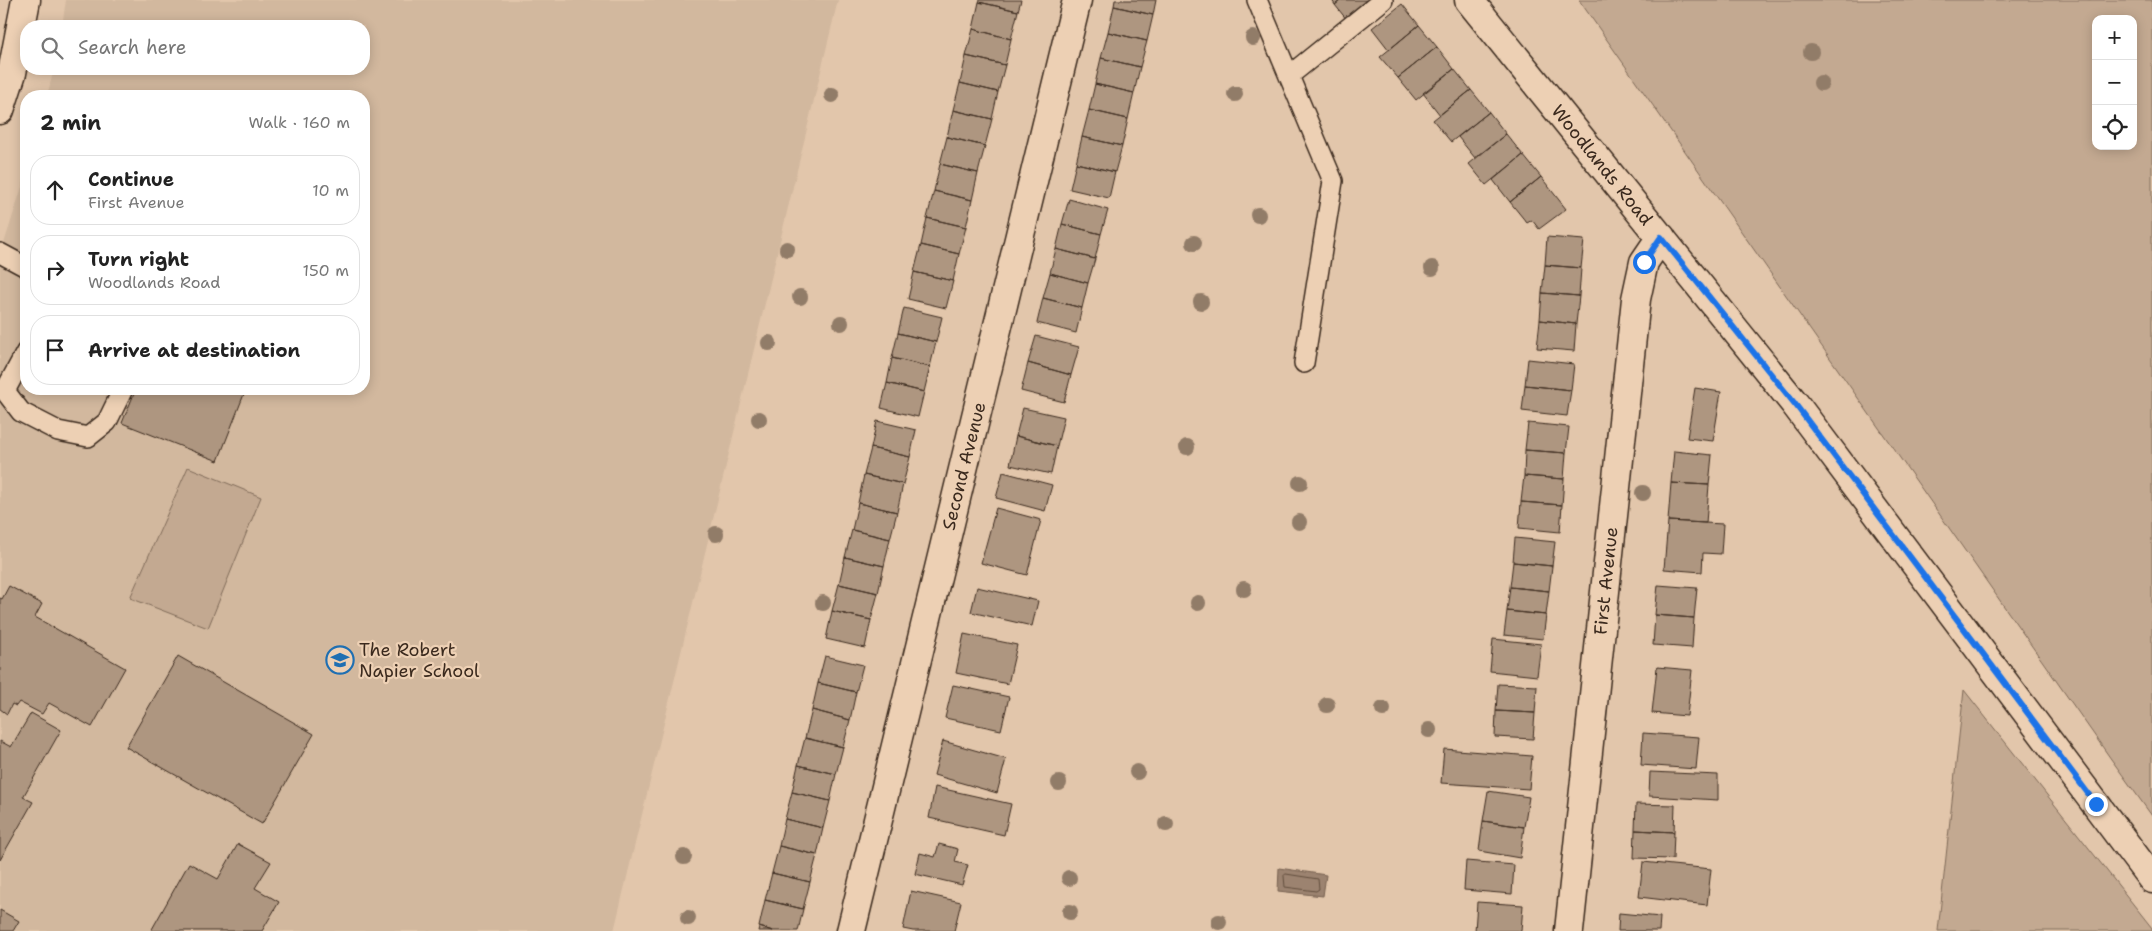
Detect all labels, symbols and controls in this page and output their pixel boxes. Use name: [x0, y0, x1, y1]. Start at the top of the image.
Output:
map controls: [2092, 15, 2137, 150]
button: +: [2092, 15, 2137, 60]
search box: [20, 20, 370, 75]
icon: search: [38, 34, 66, 62]
text: Search here: [78, 35, 187, 60]
button: −: [2092, 60, 2137, 105]
street label: Woodlands Road: [1546, 100, 1658, 230]
button: locate: [2092, 105, 2137, 150]
text: 2 min: [40, 109, 101, 137]
text: Walk · 160 m: [249, 112, 350, 133]
text: Continue: [88, 167, 174, 192]
icon: ahead: [41, 176, 69, 204]
text: 10 m: [312, 180, 349, 201]
text: First Avenue: [88, 192, 184, 213]
text: Turn right: [88, 247, 189, 272]
route start: [1633, 251, 1656, 274]
icon: right: [41, 256, 69, 284]
text: 150 m: [302, 260, 349, 281]
text: Woodlands Road: [88, 272, 220, 293]
icon: arrive: [41, 336, 69, 364]
text: Arrive at destination: [88, 338, 300, 363]
street label: Second Avenue: [936, 399, 992, 533]
street label: First Avenue: [1588, 526, 1624, 636]
place label: The Robert Napier School: [359, 638, 480, 683]
school or university icon: The Robert Napier School: [325, 645, 355, 675]
route end: [2085, 793, 2108, 816]

